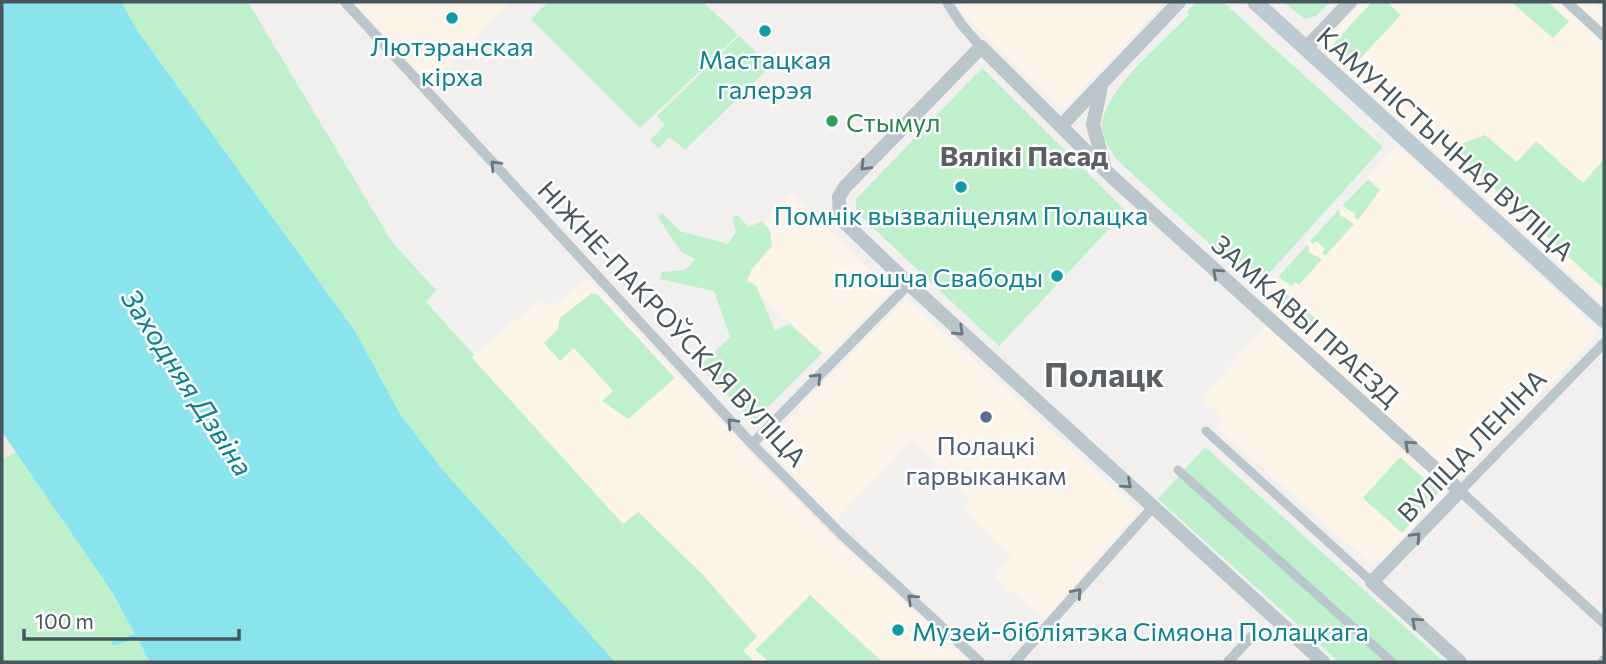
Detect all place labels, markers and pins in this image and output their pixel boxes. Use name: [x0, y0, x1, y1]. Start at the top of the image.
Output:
marker: Лютэранская кірха: [444, 10, 460, 26]
marker: Мастацкая галерэя: [757, 23, 773, 39]
place label: Лютэранская кірха: [370, 30, 534, 91]
place label: Мастацкая галерэя: [699, 43, 831, 104]
place label: Стымул: [846, 106, 940, 137]
marker: Стымул: [824, 113, 840, 129]
marker: Помнік вызваліцелям Полацка: [953, 179, 969, 195]
place label: Помнік вызваліцелям Полацка: [774, 199, 1148, 230]
place label: плошча Свабоды: [834, 261, 1043, 292]
marker: плошча Свабоды: [1049, 268, 1065, 284]
marker: Полацкі гарвыканкам: [978, 409, 994, 425]
place label: Полацкі гарвыканкам: [906, 429, 1066, 490]
place label: Музей-бібліятэка Сімяона Полацкага: [912, 615, 1369, 646]
marker: Музей-бібліятэка Сімяона Полацкага: [890, 622, 906, 638]

